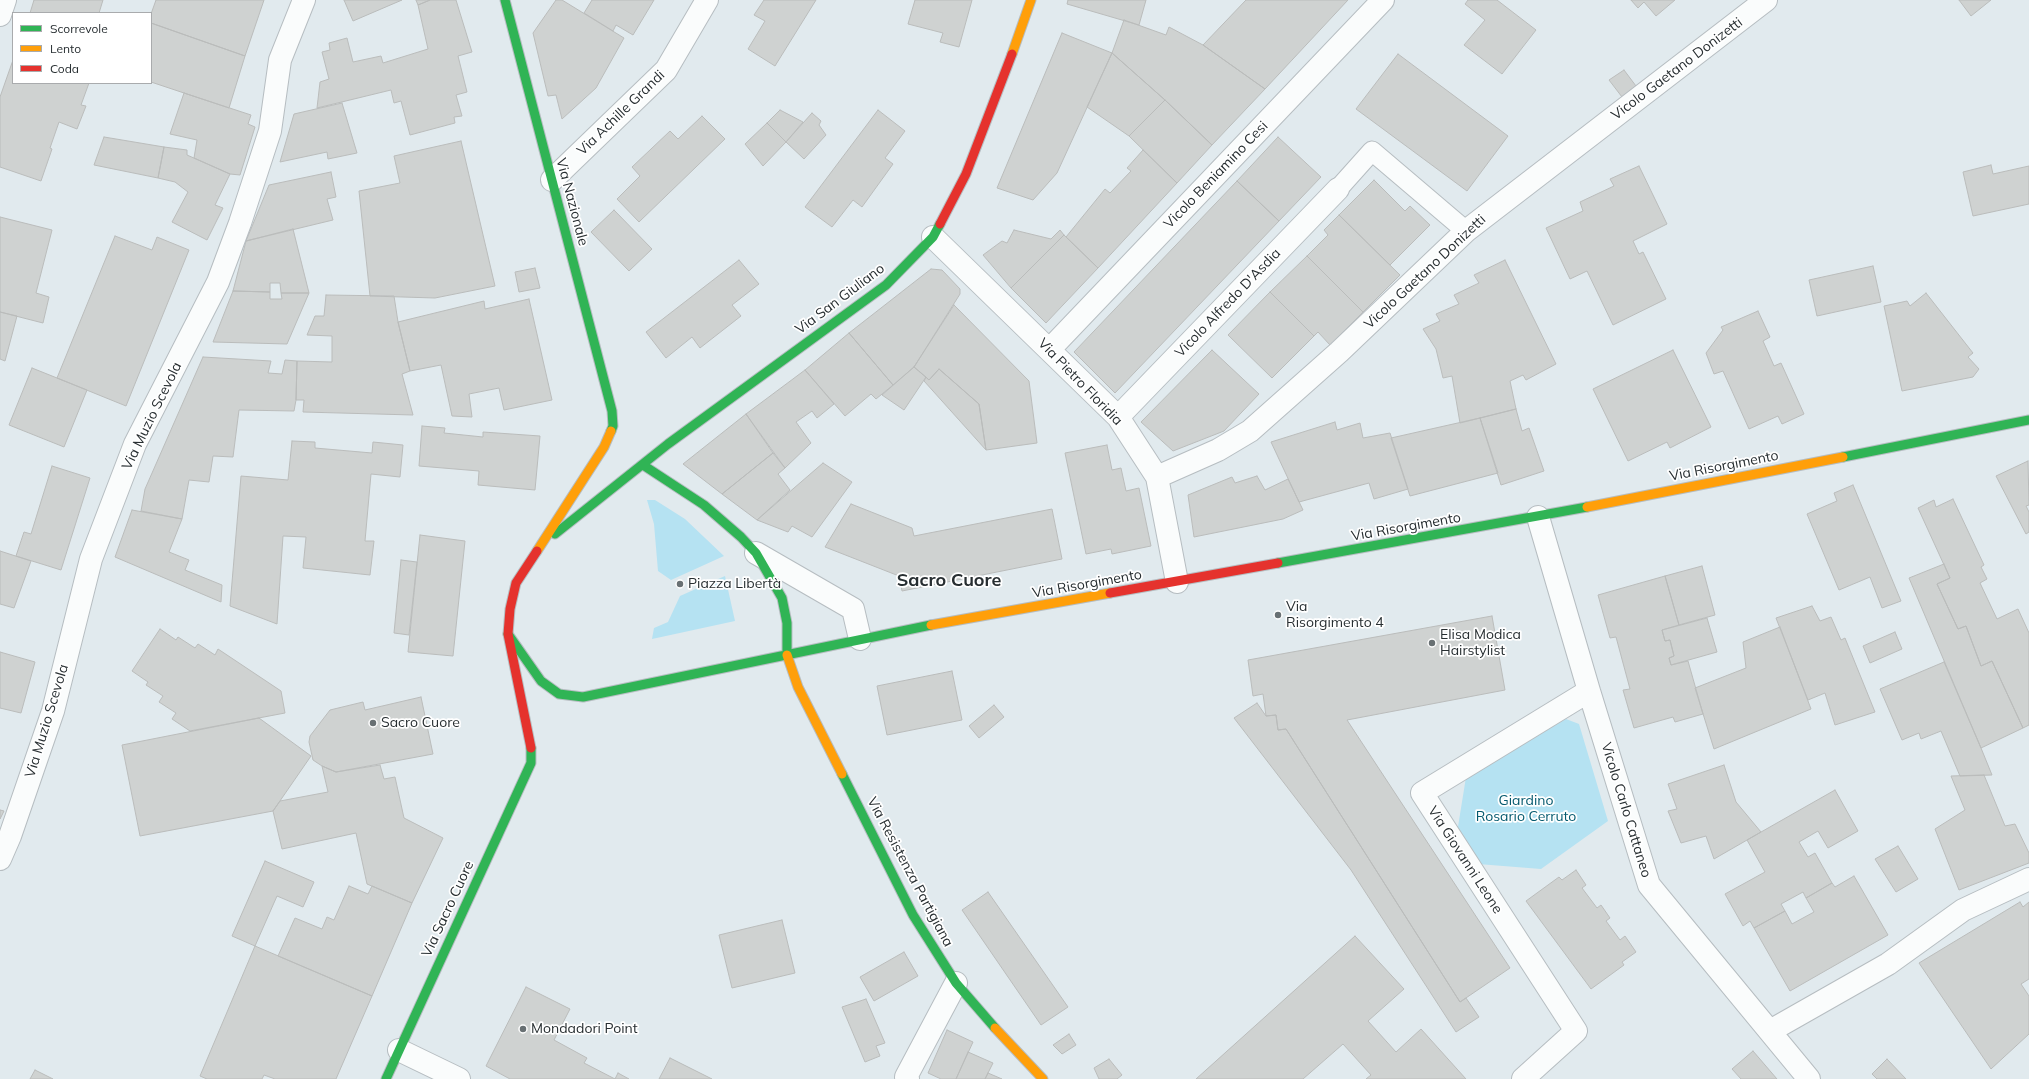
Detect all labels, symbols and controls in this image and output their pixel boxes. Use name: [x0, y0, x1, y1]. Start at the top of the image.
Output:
legend: [12, 12, 152, 84]
street label: Vicolo Gaetano Donizetti: [1608, 14, 1746, 124]
text: Scorrevole: [50, 21, 108, 36]
text: Lento: [50, 41, 81, 56]
text: Coda: [50, 61, 79, 76]
street label: Via Achille Grandi: [574, 67, 668, 159]
street label: Vicolo Beniamino Cesi: [1161, 118, 1271, 232]
street label: Via Nazionale: [552, 156, 592, 248]
street label: Vicolo Gaetano Donizetti: [1361, 211, 1489, 333]
street label: Vicolo Alfredo D'Asdia: [1172, 245, 1284, 361]
street label: Via San Giuliano: [792, 260, 888, 338]
street label: Via Pietro Floridia: [1034, 335, 1126, 429]
street label: Via Muzio Scevola: [119, 359, 185, 473]
street label: Via Risorgimento: [1668, 447, 1780, 485]
street label: Via Risorgimento: [1350, 509, 1462, 545]
street label: Via Risorgimento: [1031, 566, 1143, 602]
district label: Sacro Cuore: [897, 570, 1001, 592]
place label: Piazza Libertà: [688, 576, 781, 592]
marker: Piazza Libertà: [675, 579, 685, 589]
place label: Via Risorgimento 4: [1286, 599, 1384, 632]
marker: Via Risorgimento 4: [1273, 610, 1283, 620]
place label: Elisa Modica Hairstylist: [1440, 627, 1521, 660]
marker: Elisa Modica Hairstylist: [1427, 638, 1437, 648]
street label: Via Muzio Scevola: [22, 662, 72, 780]
place label: Sacro Cuore: [381, 715, 460, 731]
marker: Sacro Cuore: [368, 718, 378, 728]
street label: Vicolo Carlo Cattaneo: [1597, 740, 1655, 880]
park label: Giardino Rosario Cerruto: [1476, 793, 1576, 826]
street label: Via Resistenza Partigiana: [863, 794, 957, 950]
street label: Via Giovanni Leone: [1424, 803, 1506, 917]
street label: Via Sacro Cuore: [418, 858, 478, 960]
place label: Mondadori Point: [531, 1021, 638, 1037]
marker: Mondadori Point: [518, 1024, 528, 1034]

